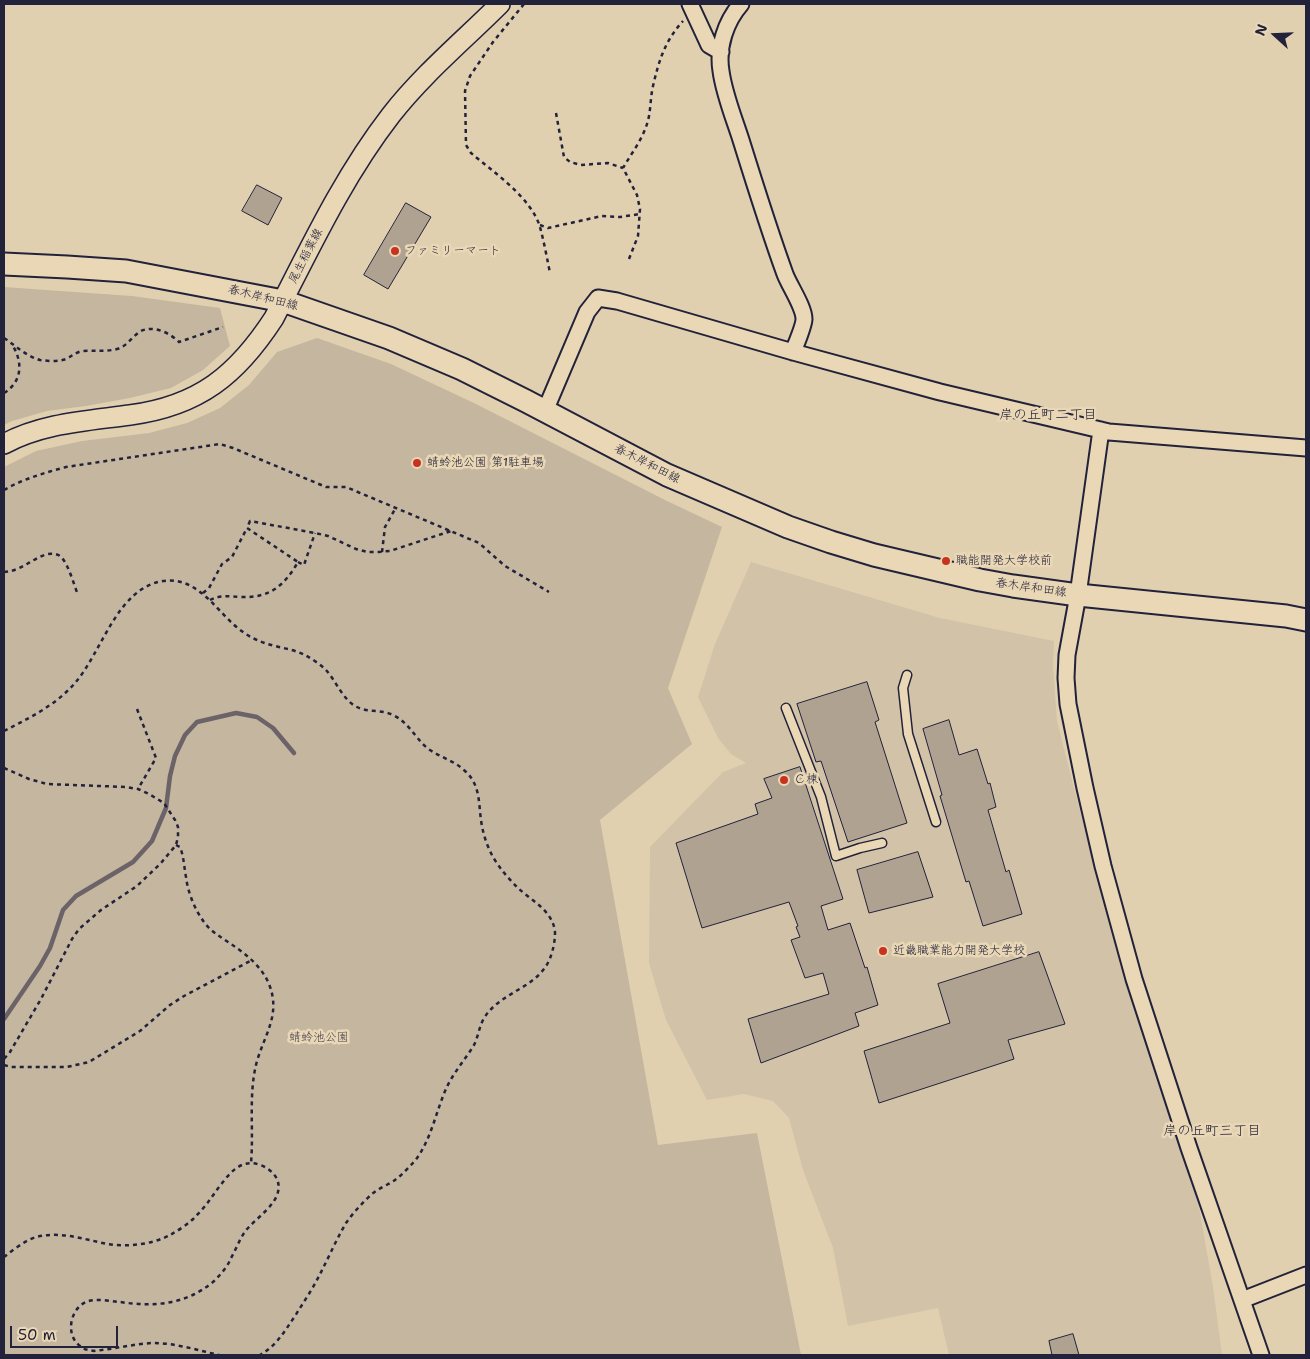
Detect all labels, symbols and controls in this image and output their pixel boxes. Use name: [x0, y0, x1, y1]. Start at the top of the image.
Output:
north arrow: [1250, 10, 1300, 60]
text: N: [1251, 22, 1271, 38]
street label: 尾生稲葉線: [286, 226, 326, 286]
place label: ファミリーマート: [405, 244, 501, 258]
marker: ファミリーマート: [389, 245, 401, 257]
street label: 春木岸和田線: [226, 282, 300, 314]
district label: 岸の丘町二丁目: [999, 407, 1097, 423]
street label: 春木岸和田線: [612, 441, 682, 487]
place label: 蜻蛉池公園 第1駐車場: [427, 456, 544, 470]
marker: 蜻蛉池公園 第1駐車場: [411, 457, 423, 469]
place label: 職能開発大学校前: [956, 554, 1052, 568]
marker: 職能開発大学校前: [940, 555, 952, 567]
street label: 春木岸和田線: [994, 576, 1068, 600]
place label: Ｃ棟: [794, 773, 818, 787]
marker: Ｃ棟: [778, 774, 790, 786]
place label: 近畿職業能力開発大学校: [893, 944, 1025, 958]
marker: 近畿職業能力開発大学校: [877, 945, 889, 957]
park label: 蜻蛉池公園: [289, 1031, 349, 1045]
district label: 岸の丘町三丁目: [1163, 1123, 1261, 1139]
scale bar: [12, 1316, 120, 1348]
text: 50 m: [18, 1325, 56, 1345]

